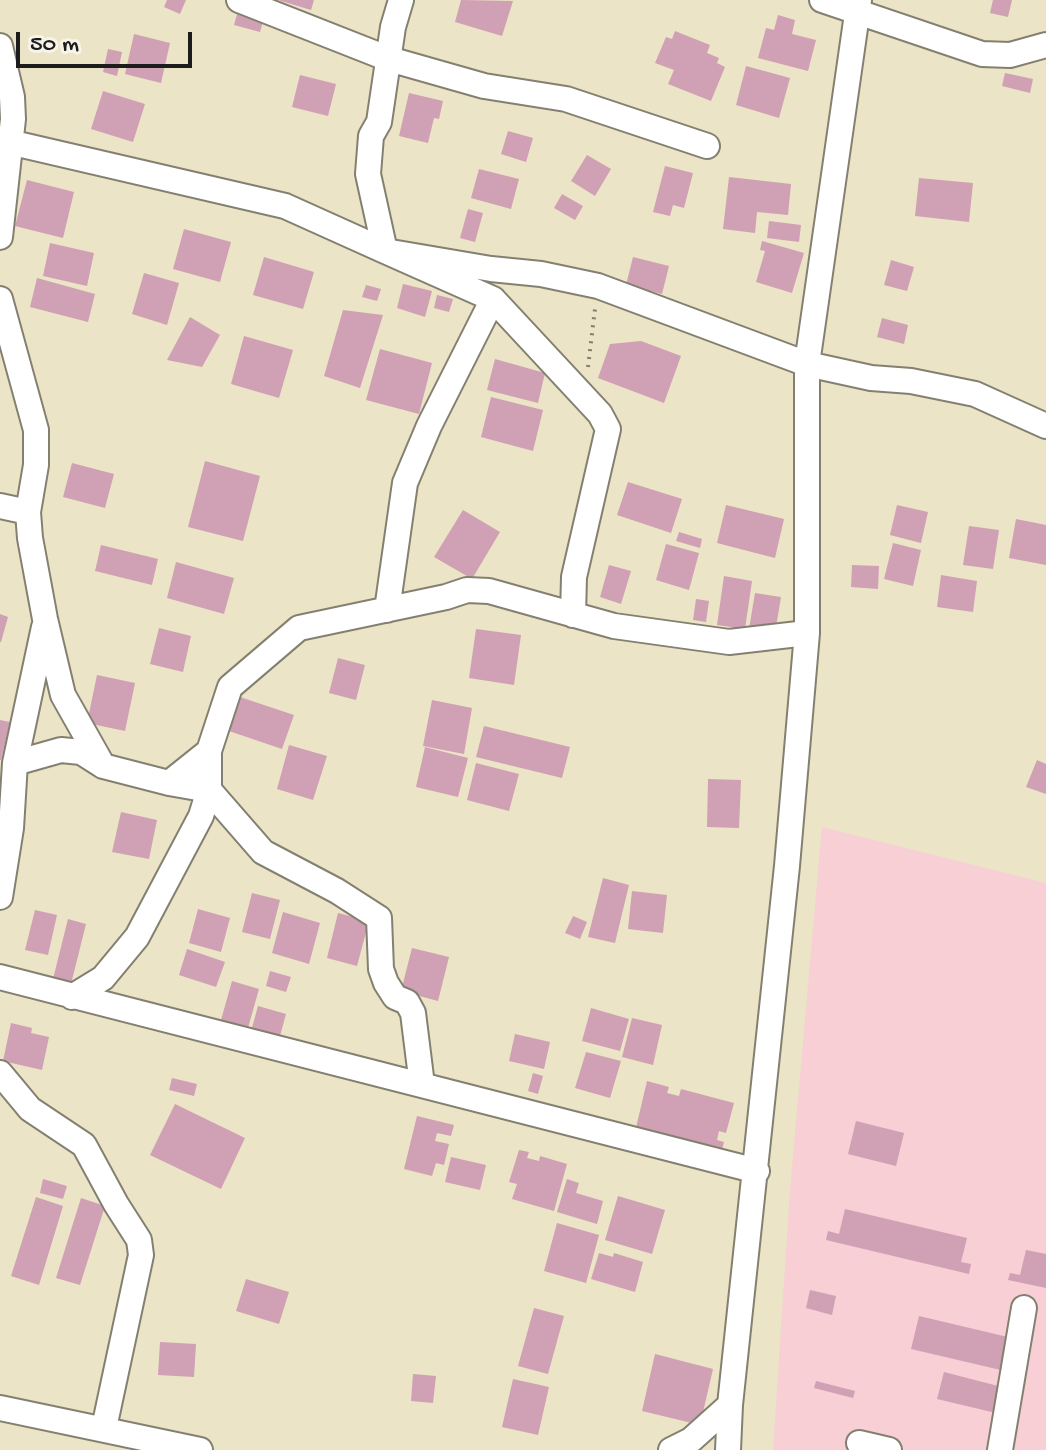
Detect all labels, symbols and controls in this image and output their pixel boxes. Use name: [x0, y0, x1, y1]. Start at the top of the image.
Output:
scale bar: [20, 16, 196, 66]
text: 50 m: [30, 31, 79, 60]

